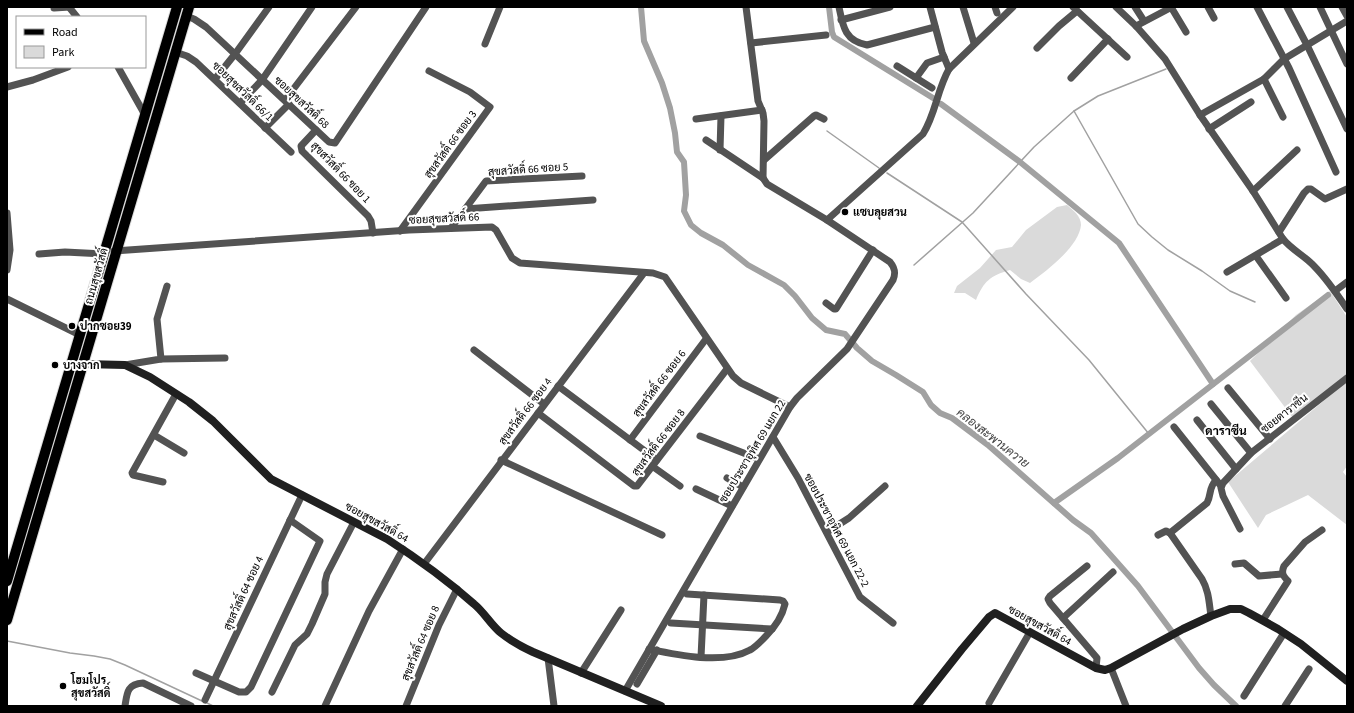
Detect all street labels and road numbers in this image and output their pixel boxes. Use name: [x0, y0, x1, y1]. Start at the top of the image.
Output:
street label: ซอยสุขสวัสดิ์ 66/1: [208, 55, 280, 125]
street label: ซอยสุขสวัสดิ์ 68: [270, 70, 336, 133]
street label: สุขสวัสดิ์ 66 ซอย 3: [417, 105, 481, 182]
street label: สุขสวัสดิ์ 66 ซอย 1: [307, 135, 377, 207]
street label: สุขสวัสดิ์ 66 ซอย 5: [487, 155, 569, 181]
street label: ซอยสุขสวัสดิ์ 66: [408, 205, 480, 229]
street label: ถนนสุขสวัสดิ์: [77, 245, 113, 306]
street label: สุขสวัสดิ์ 66 ซอย 6: [626, 344, 691, 420]
street label: สุขสวัสดิ์ 66 ซอย 4: [492, 372, 557, 448]
street label: ซอยดาราซีน: [1257, 390, 1311, 436]
street label: ซอยประชาอุทิศ 69 แยก 22: [716, 397, 790, 506]
street label: สุขสวัสดิ์ 66 ซอย 8: [625, 403, 690, 479]
street label: ซอยประชาอุทิศ 69 แยก 22-2: [799, 471, 873, 590]
street label: ซอยสุขสวัสดิ์ 64: [342, 495, 414, 547]
street label: สุขสวัสดิ์ 64 ซอย 4: [216, 551, 268, 633]
street label: ซอยสุขสวัสดิ์ 64: [1005, 598, 1077, 650]
street label: สุขสวัสดิ์ 64 ซอย 8: [394, 601, 444, 683]

